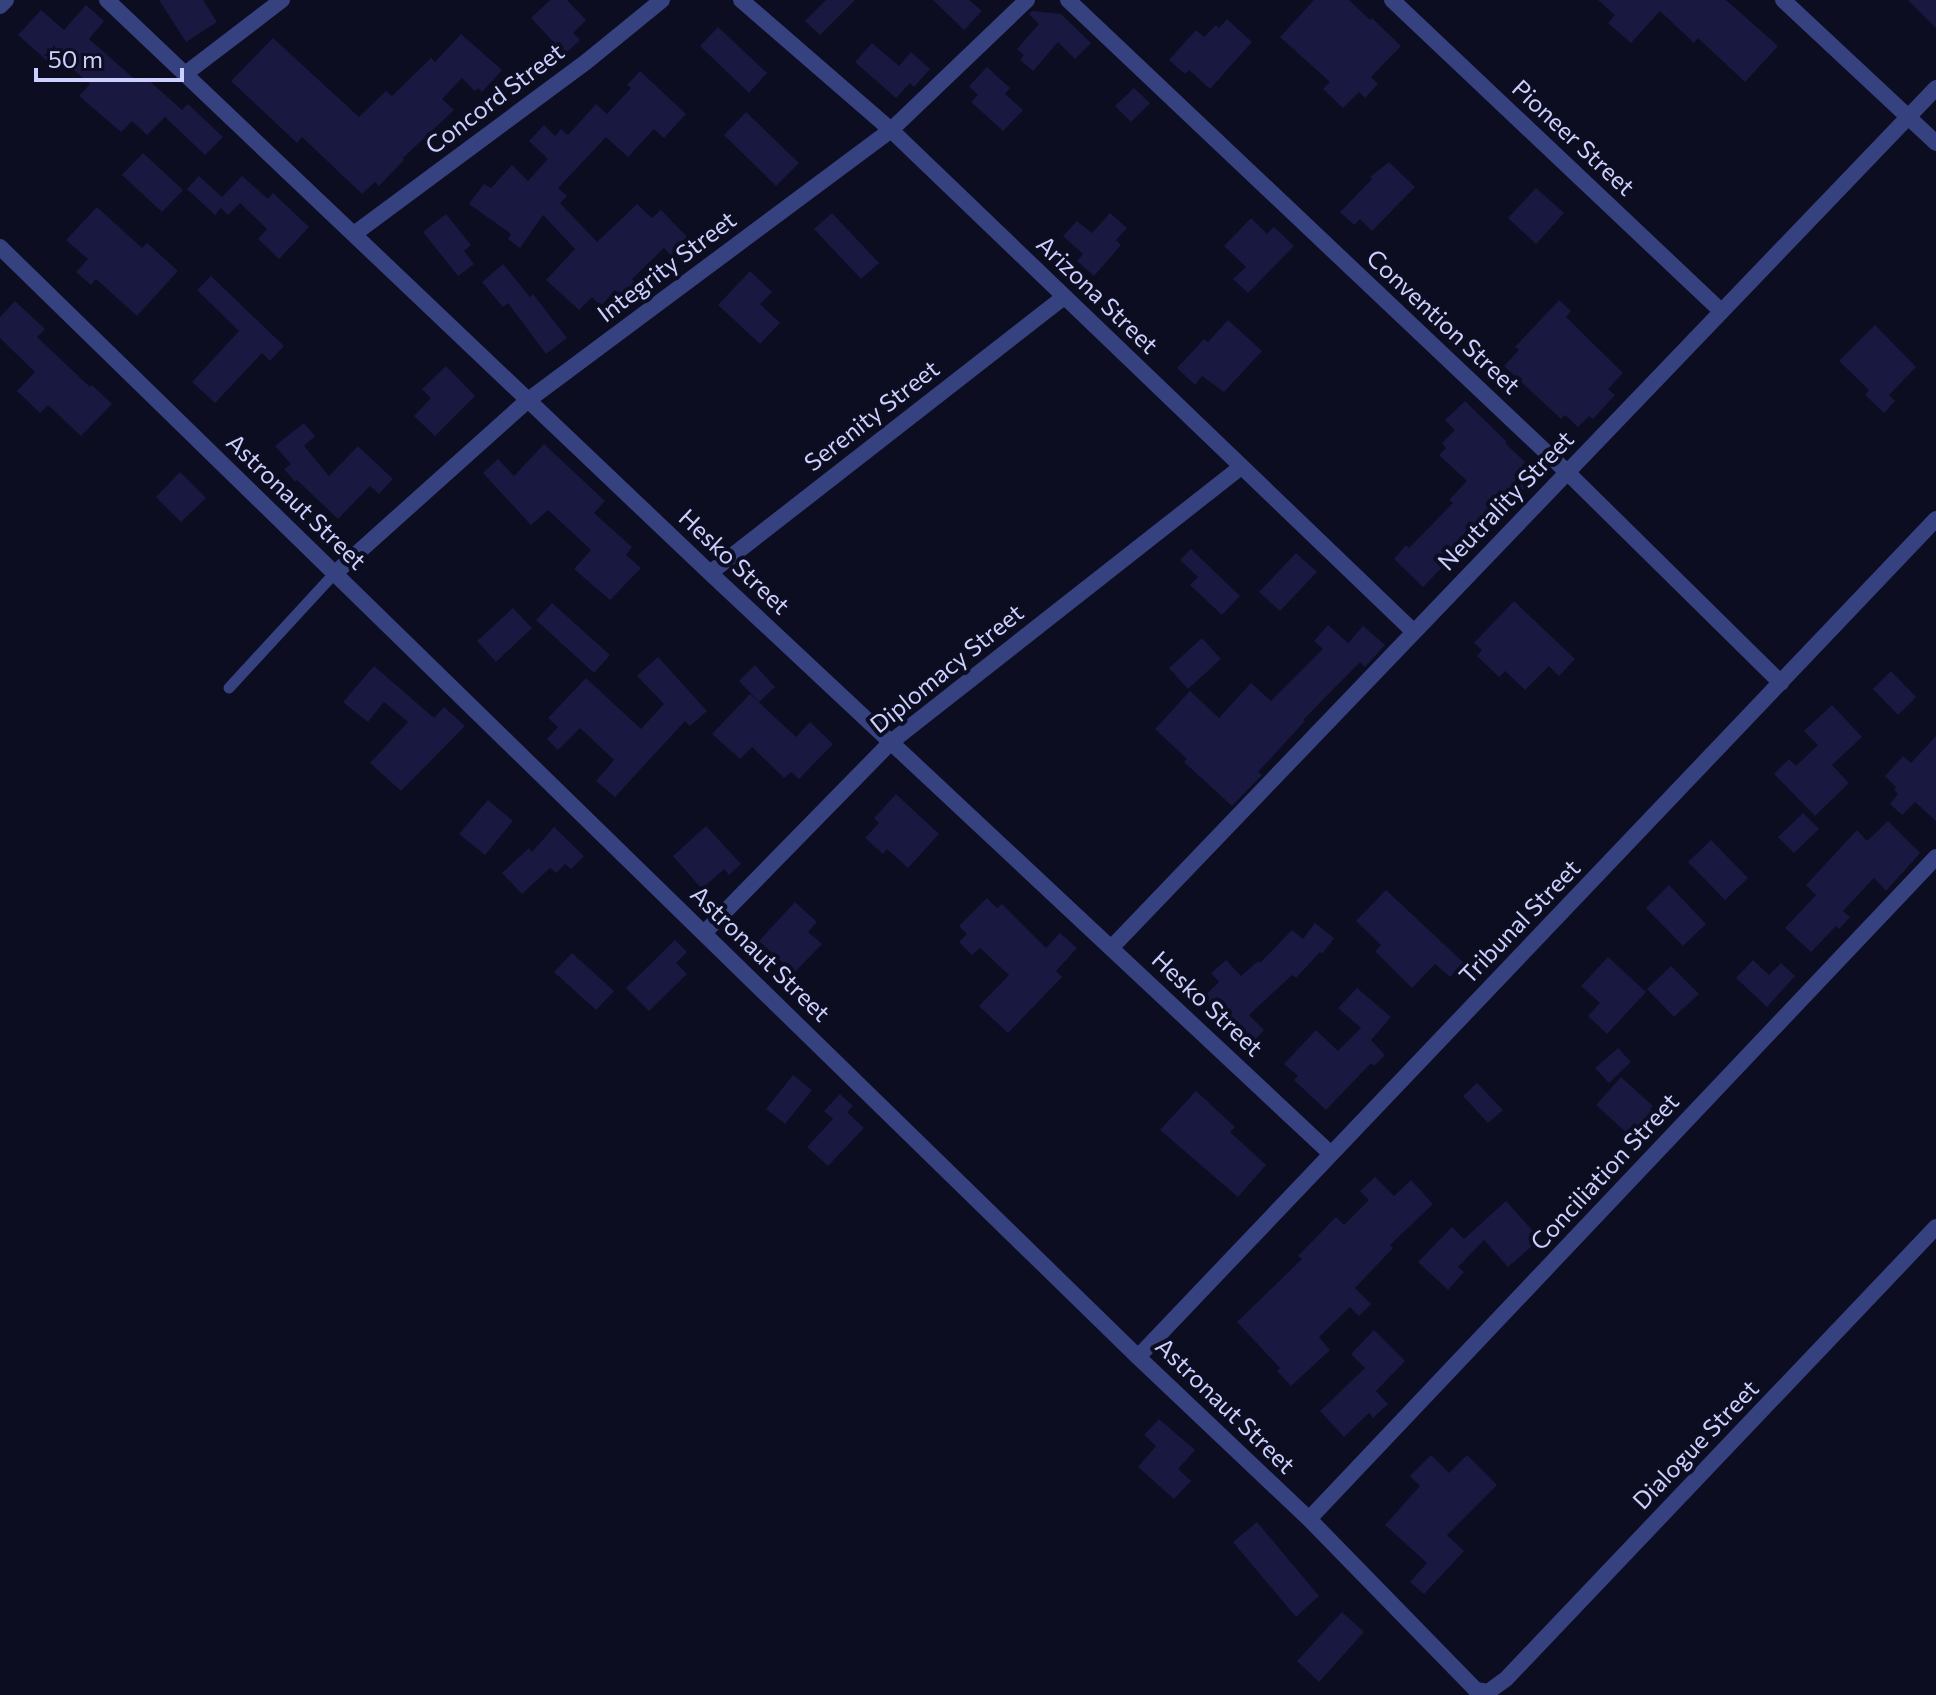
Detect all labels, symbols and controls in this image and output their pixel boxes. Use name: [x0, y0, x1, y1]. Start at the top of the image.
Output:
scale bar: [36, 32, 182, 82]
street label: Concord Street: [419, 36, 569, 159]
text: 50 m: [48, 44, 103, 73]
street label: Pioneer Street: [1507, 73, 1641, 201]
street label: Integrity Street: [591, 204, 741, 327]
street label: Arizona Street: [1031, 229, 1165, 359]
street label: Convention Street: [1361, 242, 1527, 400]
street label: Serenity Street: [798, 353, 944, 476]
street label: Neutrality Street: [1431, 424, 1579, 576]
street label: Astronaut Street: [221, 427, 373, 575]
street label: Hesko Street: [674, 502, 797, 620]
street label: Diplomacy Street: [864, 597, 1029, 738]
street label: Tribunal Street: [1452, 853, 1586, 989]
street label: Astronaut Street: [685, 879, 837, 1027]
street label: Hesko Street: [1147, 944, 1270, 1062]
street label: Conciliation Street: [1524, 1086, 1684, 1255]
street label: Astronaut Street: [1150, 1331, 1302, 1479]
street label: Dialogue Street: [1626, 1373, 1764, 1515]

